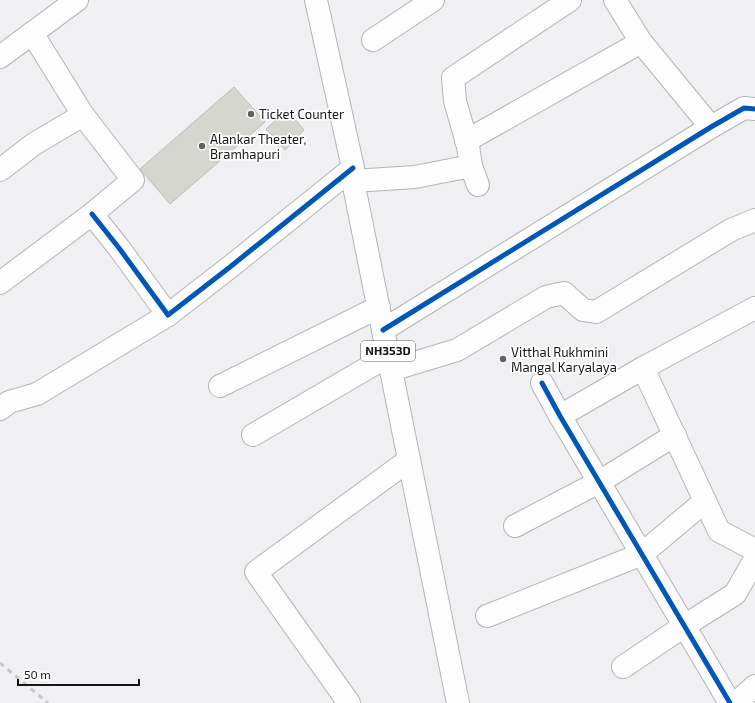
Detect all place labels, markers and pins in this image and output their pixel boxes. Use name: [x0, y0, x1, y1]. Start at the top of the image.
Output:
place label: Ticket Counter: [259, 106, 344, 122]
marker: Ticket Counter: [246, 109, 256, 119]
place label: Alankar Theater, Bramhapuri: [210, 131, 307, 162]
marker: Alankar Theater, Bramhapuri: [197, 141, 207, 151]
place label: Vitthal Rukhmini Mangal Karyalaya: [511, 344, 617, 375]
marker: Vitthal Rukhmini Mangal Karyalaya: [498, 354, 508, 364]

